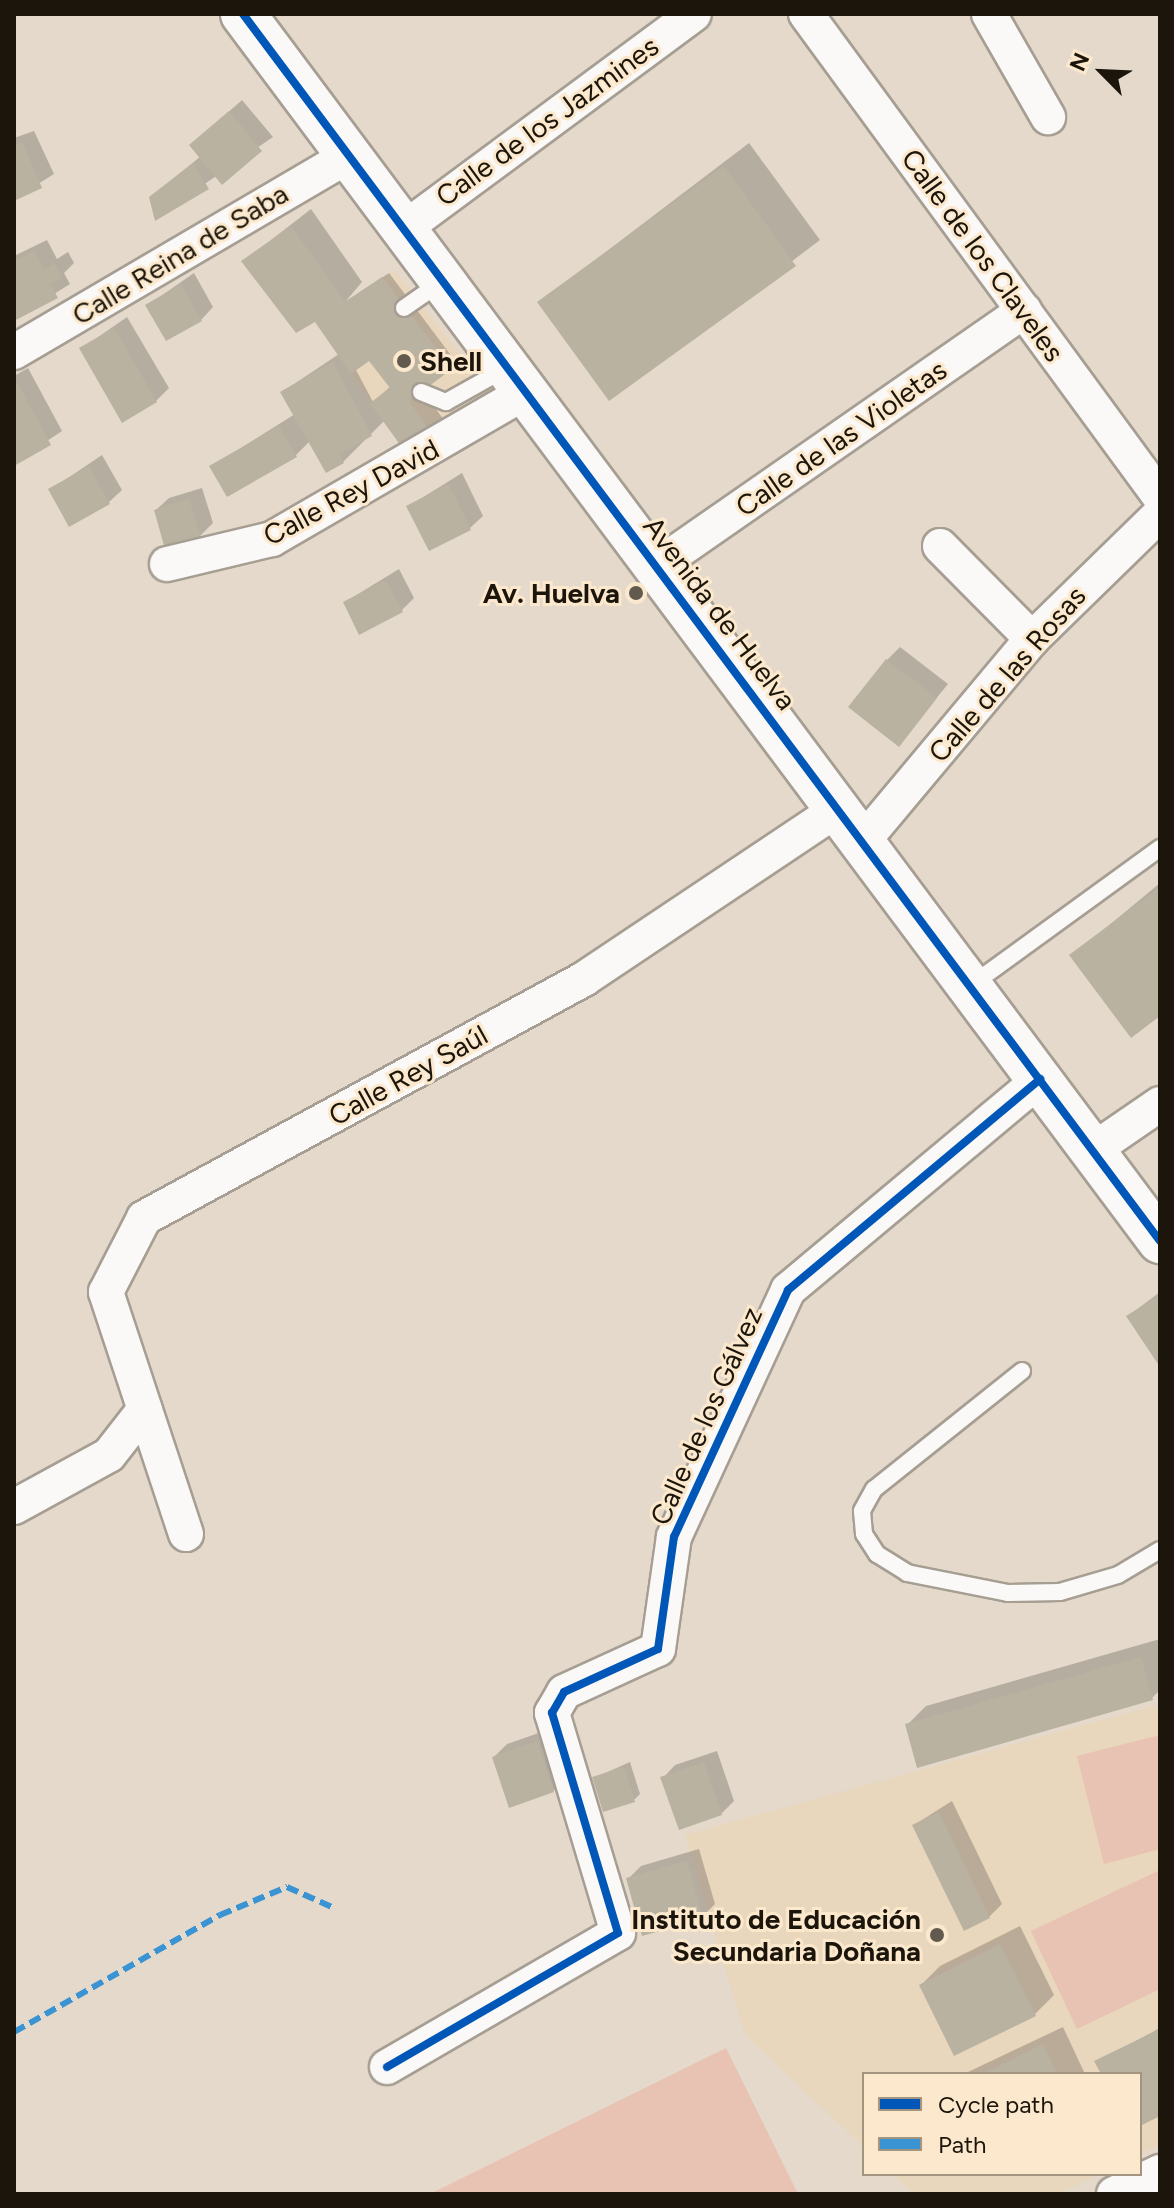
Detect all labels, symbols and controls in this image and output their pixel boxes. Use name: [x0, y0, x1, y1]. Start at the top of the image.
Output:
street label: Calle de los Jazmines: [429, 29, 665, 213]
north arrow: [1062, 32, 1142, 112]
text: N: [1064, 49, 1095, 75]
street label: Calle de los Claveles: [895, 142, 1071, 368]
street label: Calle Reina de Saba: [66, 176, 294, 332]
place label: Shell: [420, 344, 482, 378]
marker: Shell: [395, 352, 413, 370]
street label: Calle de las Violetas: [729, 353, 953, 523]
street label: Calle Rey David: [258, 432, 444, 552]
street label: Avenida de Huelva: [636, 510, 804, 716]
place label: Av. Huelva: [483, 576, 620, 610]
street label: Calle de las Rosas: [921, 579, 1093, 769]
marker: Av. Huelva: [627, 584, 645, 602]
street label: Calle Rey Saúl: [323, 1018, 493, 1132]
street label: Calle de los Gálvez: [643, 1302, 769, 1530]
place label: Instituto de Educación Secundaria Doñana: [631, 1902, 921, 1968]
marker: Instituto de Educación Secundaria Doñana: [928, 1926, 946, 1944]
legend: [862, 2072, 1142, 2176]
text: Cycle path: [938, 2090, 1054, 2119]
text: Path: [938, 2130, 986, 2159]

